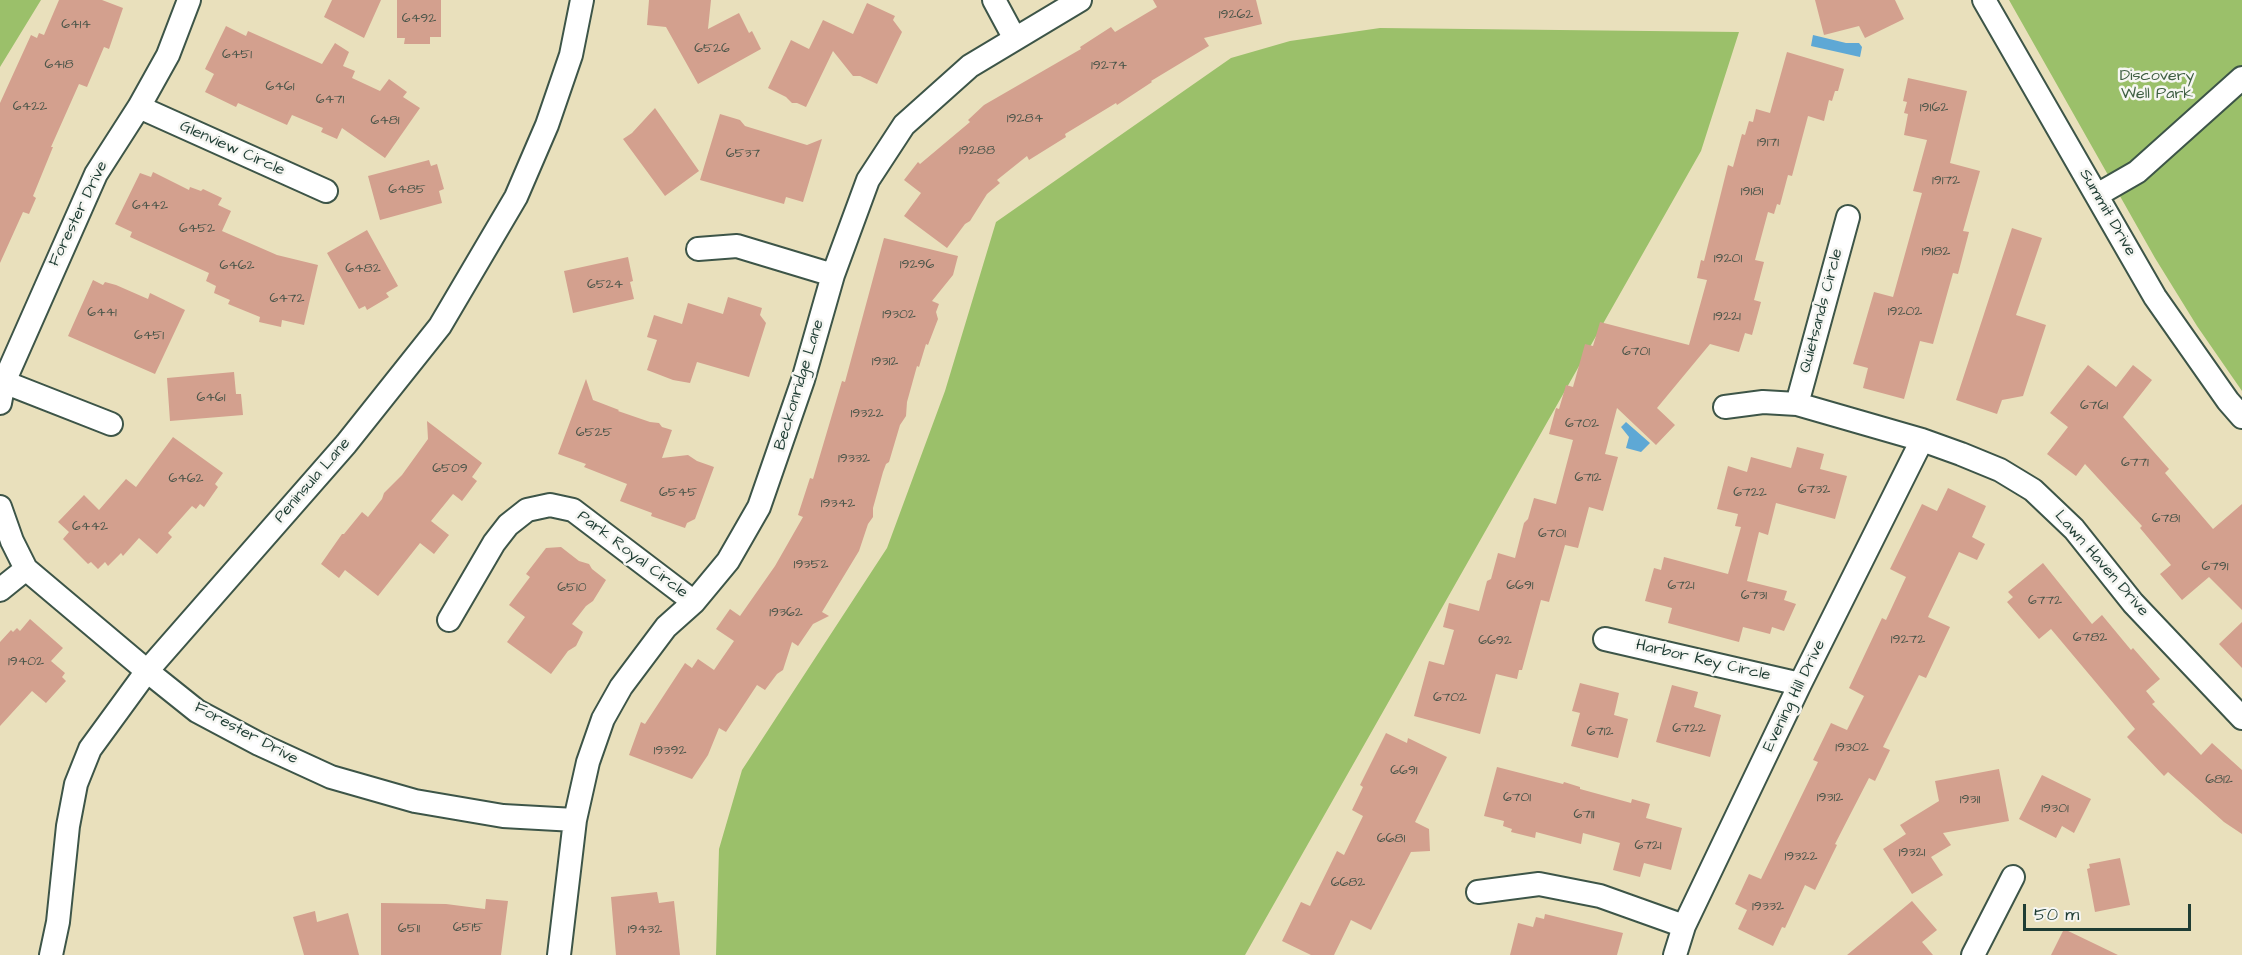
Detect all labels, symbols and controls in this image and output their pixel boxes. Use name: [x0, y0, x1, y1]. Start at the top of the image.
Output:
house number: 19262: [1219, 7, 1253, 23]
house number: 6492: [402, 11, 436, 27]
house number: 6414: [61, 17, 91, 33]
house number: 6526: [694, 41, 730, 57]
house number: 6451: [222, 47, 252, 63]
house number: 6418: [44, 57, 74, 73]
house number: 19274: [1091, 58, 1127, 74]
park label: Discovery Well Park: [2120, 67, 2194, 105]
house number: 6461: [266, 79, 294, 95]
house number: 6471: [316, 92, 344, 108]
house number: 6422: [13, 99, 47, 115]
house number: 19162: [1920, 100, 1948, 116]
house number: 19284: [1007, 111, 1043, 127]
house number: 6481: [370, 113, 400, 129]
street label: Glenview Circle: [177, 117, 287, 181]
house number: 19171: [1757, 135, 1779, 151]
house number: 19288: [959, 143, 995, 159]
house number: 6537: [726, 146, 760, 162]
street label: Forester Drive: [45, 158, 113, 270]
street label: Summit Drive: [2074, 166, 2140, 260]
house number: 19172: [1932, 173, 1960, 189]
house number: 6485: [388, 182, 426, 198]
house number: 19181: [1741, 184, 1763, 200]
house number: 6442: [132, 198, 168, 214]
house number: 6452: [179, 221, 215, 237]
house number: 19182: [1922, 244, 1950, 260]
street label: Quietsands Circle: [1796, 247, 1848, 375]
house number: 19201: [1714, 251, 1742, 267]
house number: 19296: [900, 257, 934, 273]
house number: 6462: [219, 258, 255, 274]
house number: 6482: [345, 261, 381, 277]
house number: 6524: [587, 277, 623, 293]
house number: 6472: [270, 291, 304, 307]
house number: 19202: [1888, 304, 1922, 320]
house number: 6441: [87, 305, 117, 321]
house number: 19302: [882, 307, 916, 323]
house number: 19221: [1713, 309, 1741, 325]
street label: Beckonridge Lane: [771, 317, 829, 453]
house number: 6451: [134, 328, 164, 344]
house number: 6701: [1622, 344, 1650, 360]
house number: 19312: [872, 354, 898, 370]
house number: 6461: [197, 390, 225, 406]
house number: 6761: [2080, 398, 2108, 414]
house number: 19322: [851, 406, 883, 422]
house number: 6702: [1565, 416, 1599, 432]
house number: 6525: [576, 425, 612, 441]
street label: Peninsula Lane: [271, 435, 355, 527]
house number: 19332: [838, 451, 870, 467]
house number: 6771: [2121, 455, 2149, 471]
house number: 6509: [432, 461, 468, 477]
house number: 6712: [1574, 470, 1602, 486]
house number: 6462: [168, 471, 204, 487]
house number: 6732: [1798, 482, 1830, 498]
house number: 6545: [659, 485, 697, 501]
house number: 6722: [1733, 485, 1767, 501]
house number: 19342: [821, 496, 855, 512]
street label: Park Royal Circle: [573, 507, 691, 603]
street label: Lawn Haven Drive: [2050, 507, 2152, 621]
house number: 6781: [2152, 511, 2180, 527]
house number: 6442: [72, 519, 108, 535]
house number: 6701: [1538, 526, 1566, 542]
house number: 19352: [794, 557, 828, 573]
house number: 6791: [2201, 559, 2229, 575]
house number: 6691: [1506, 578, 1534, 594]
house number: 6721: [1667, 578, 1695, 594]
house number: 6510: [557, 580, 587, 596]
house number: 6731: [1741, 588, 1767, 604]
house number: 6772: [2028, 593, 2062, 609]
house number: 19362: [769, 605, 803, 621]
house number: 6782: [2073, 630, 2107, 646]
house number: 19272: [1891, 632, 1925, 648]
house number: 6692: [1478, 633, 1512, 649]
street label: Harbor Key Circle: [1634, 636, 1772, 686]
street label: Evening Hill Drive: [1760, 637, 1830, 755]
house number: 19402: [8, 654, 44, 670]
house number: 6702: [1433, 690, 1467, 706]
street label: Forester Drive: [191, 699, 301, 769]
house number: 6722: [1672, 721, 1706, 737]
house number: 6712: [1586, 724, 1614, 740]
house number: 19302: [1835, 740, 1869, 756]
house number: 19392: [654, 743, 686, 759]
house number: 6691: [1390, 763, 1418, 779]
house number: 6812: [2205, 772, 2233, 788]
house number: 6701: [1503, 790, 1531, 806]
house number: 19312: [1817, 790, 1843, 806]
house number: 19311: [1960, 792, 1980, 808]
house number: 19301: [2041, 801, 2069, 817]
house number: 6711: [1574, 807, 1594, 823]
house number: 6681: [1377, 831, 1405, 847]
house number: 6721: [1634, 838, 1662, 854]
house number: 19321: [1899, 845, 1925, 861]
house number: 19322: [1785, 849, 1817, 865]
house number: 6682: [1331, 875, 1365, 891]
scale bar: [2026, 892, 2194, 930]
house number: 19332: [1752, 899, 1784, 915]
text: 50 m: [2034, 902, 2079, 927]
house number: 6515: [453, 920, 483, 936]
house number: 6511: [398, 921, 420, 937]
house number: 19432: [628, 922, 662, 938]

